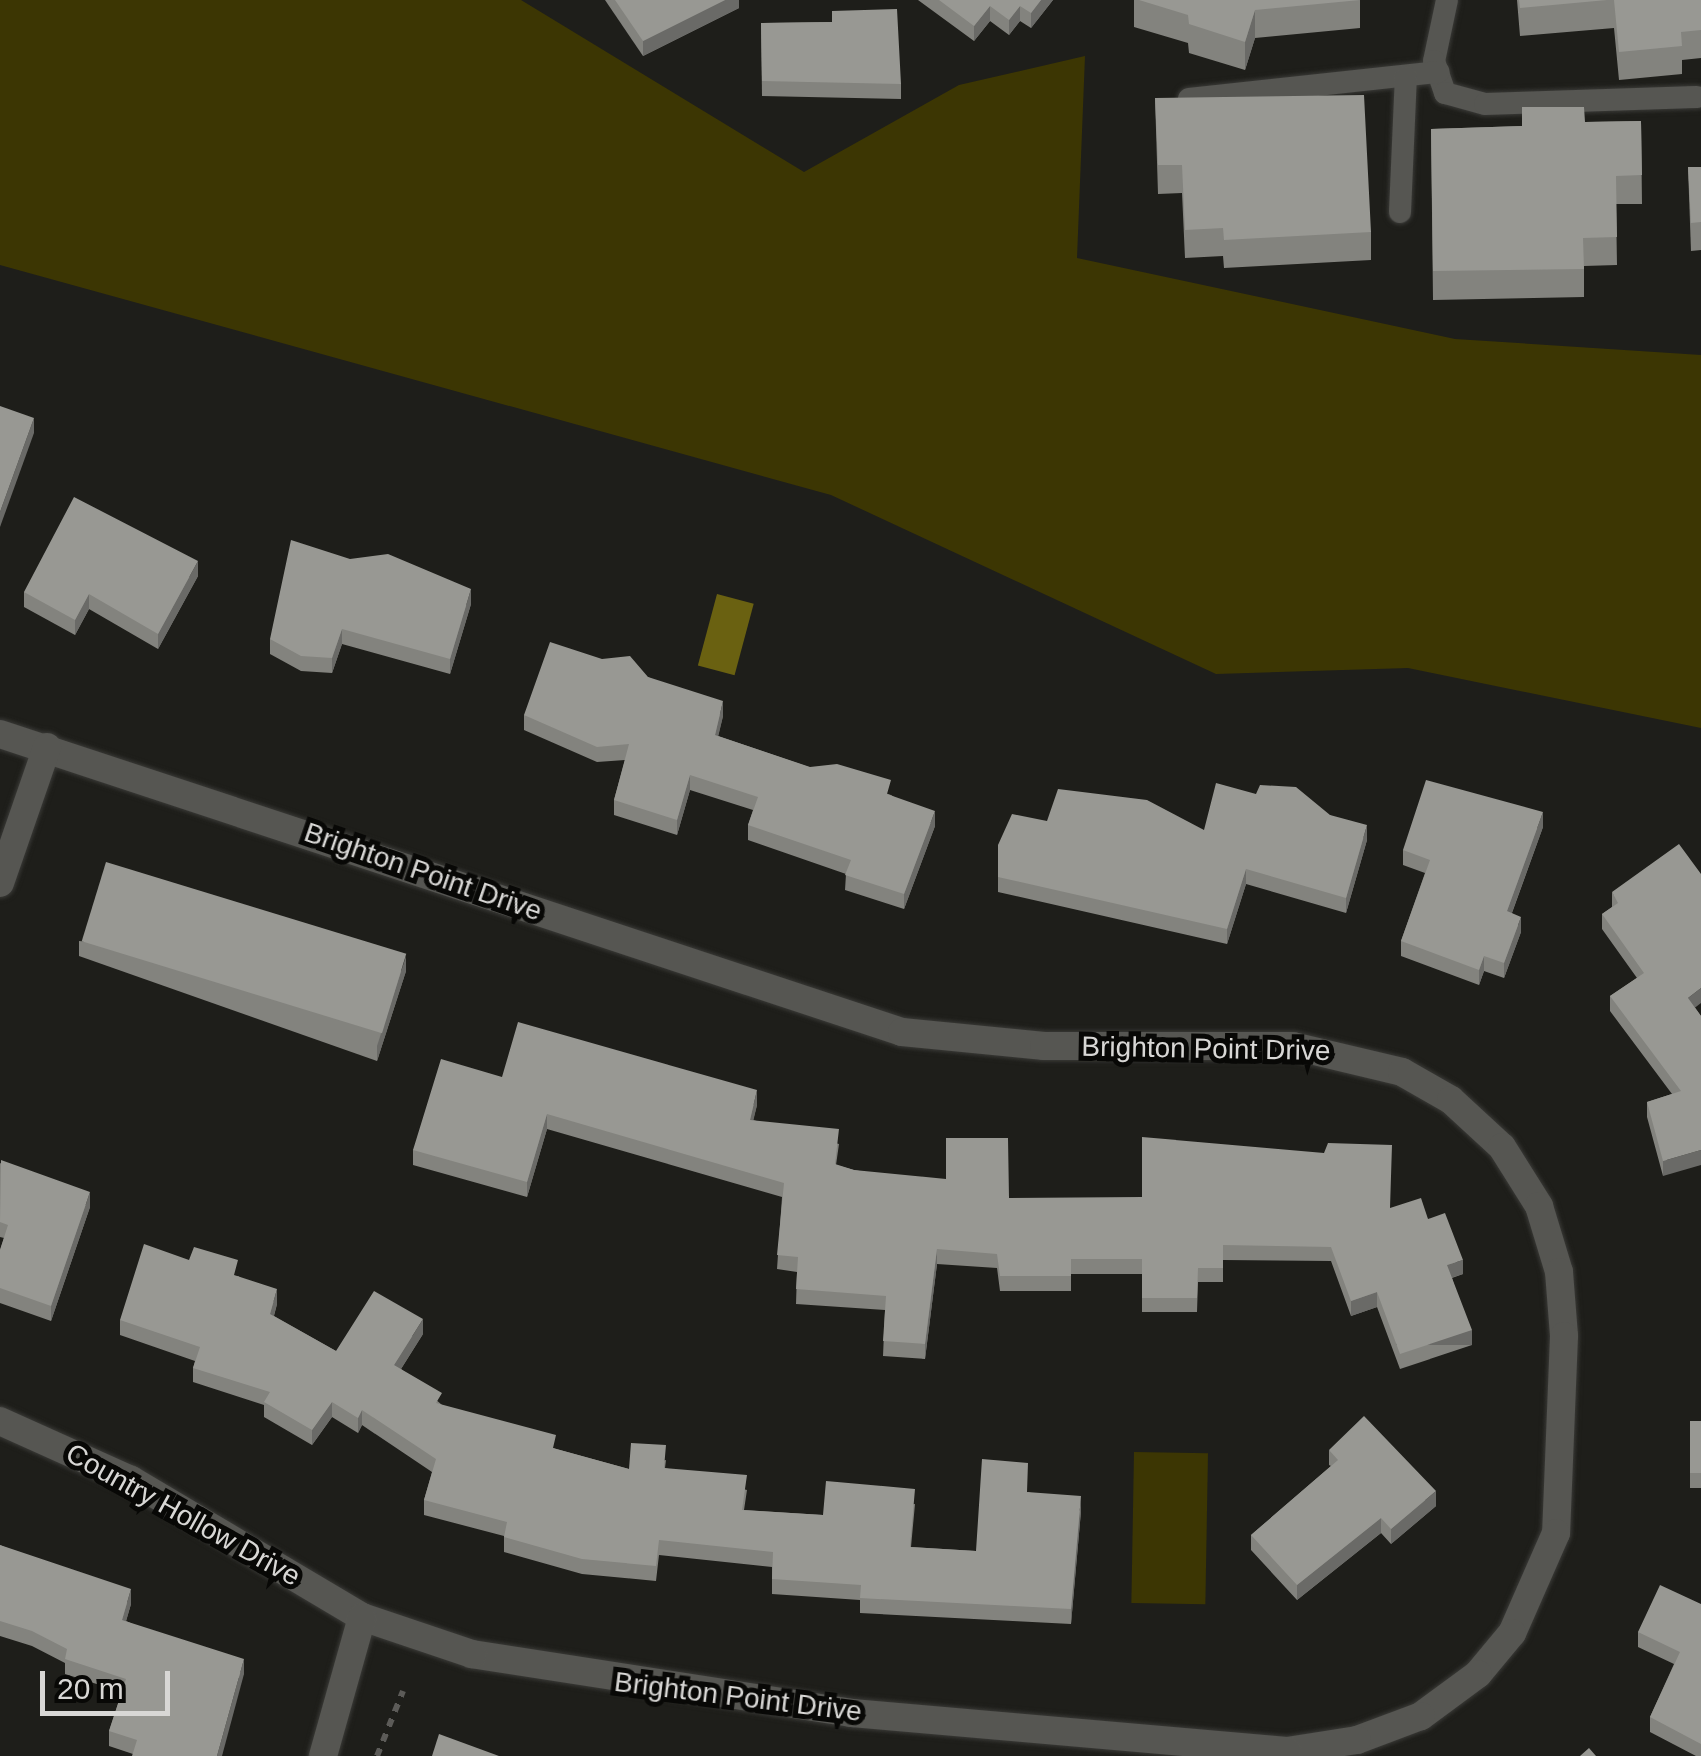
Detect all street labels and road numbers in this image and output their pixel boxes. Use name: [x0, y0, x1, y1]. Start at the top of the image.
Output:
street label: Brighton Point Drive: [300, 816, 546, 928]
street label: Brighton Point Drive: [1081, 1030, 1331, 1068]
street label: Country Hollow Drive: [60, 1437, 306, 1593]
street label: Brighton Point Drive: [612, 1665, 864, 1729]

